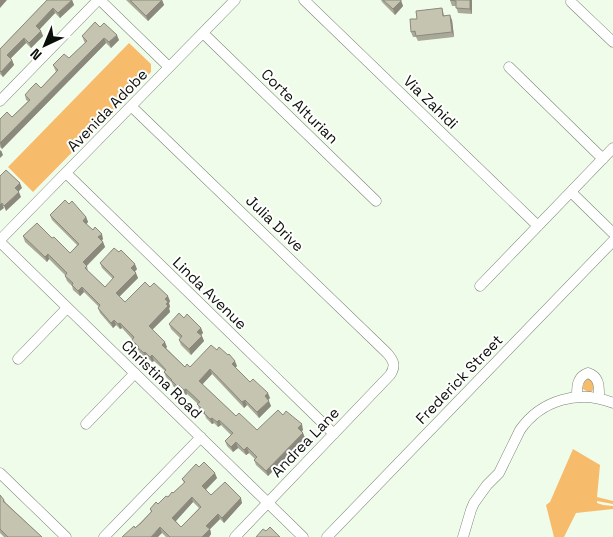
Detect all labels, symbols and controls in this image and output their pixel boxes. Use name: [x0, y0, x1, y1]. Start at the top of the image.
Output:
north arrow: [20, 20, 70, 70]
text: N: [26, 45, 46, 64]
street label: Corte Alturian: [257, 64, 343, 148]
street label: Avenida Adobe: [63, 65, 151, 155]
street label: Via Zahidi: [400, 71, 462, 133]
street label: Julia Drive: [242, 191, 308, 255]
street label: Linda Avenue: [169, 253, 251, 333]
street label: Frederick Street: [412, 330, 507, 428]
street label: Christina Road: [118, 336, 206, 422]
street label: Andrea Lane: [267, 403, 343, 481]

